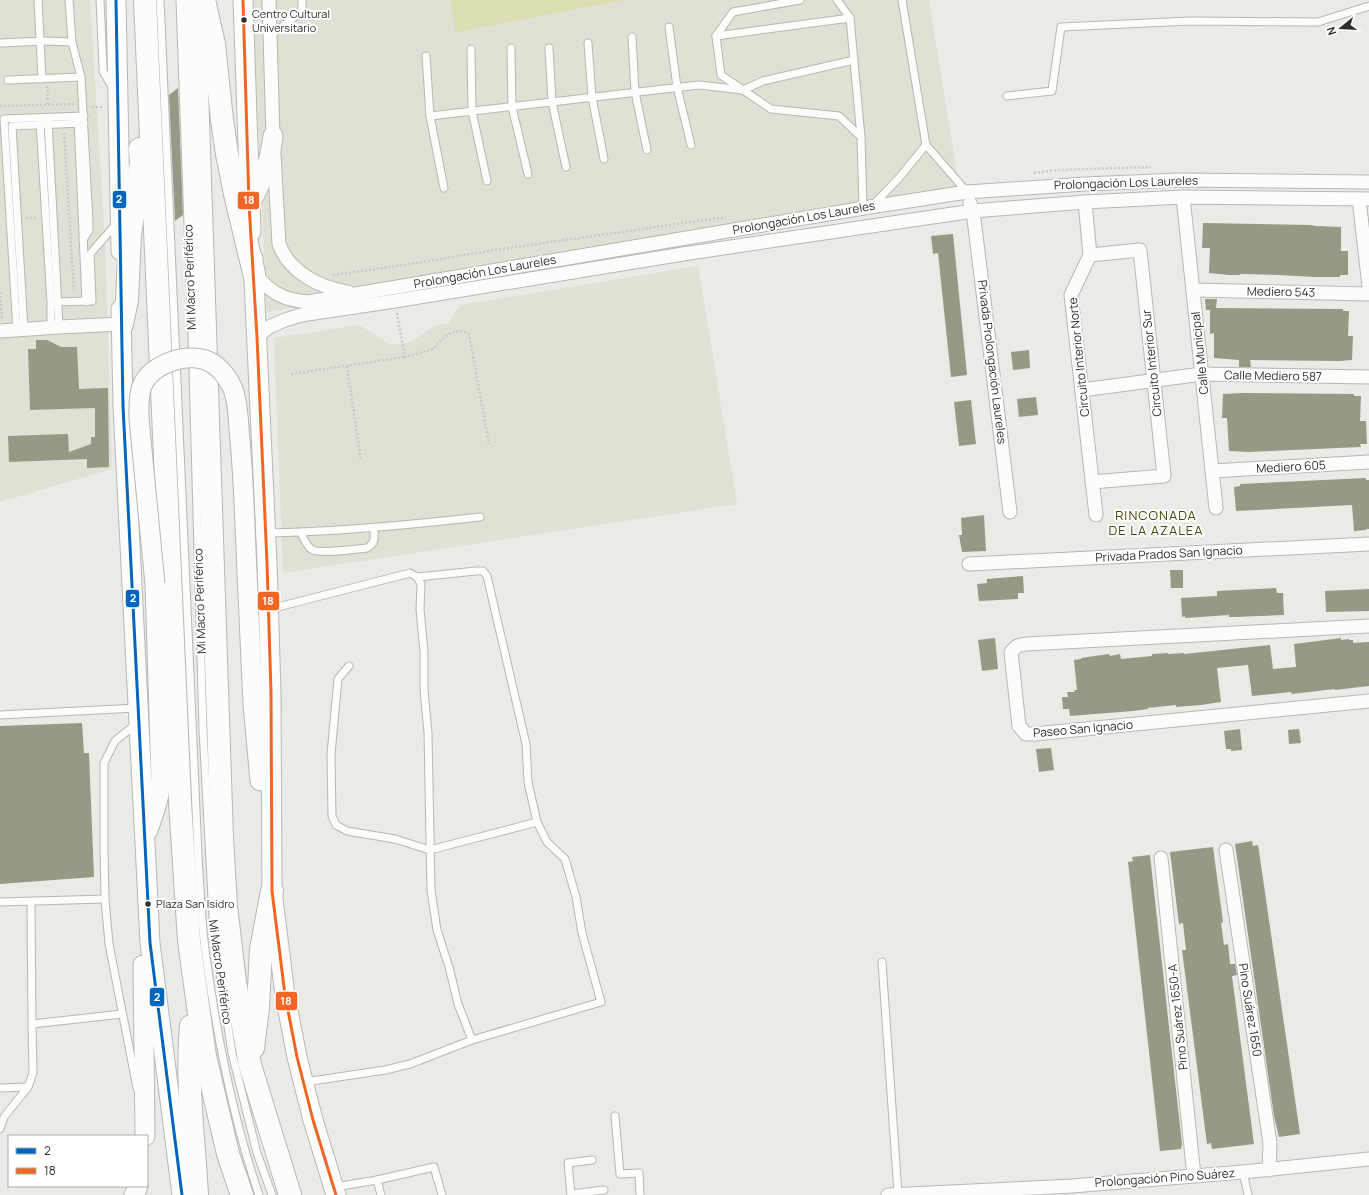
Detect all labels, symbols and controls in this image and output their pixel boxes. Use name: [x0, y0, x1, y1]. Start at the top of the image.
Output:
place label: Centro Cultural Universitario: [252, 6, 330, 35]
north arrow: [1321, 8, 1361, 48]
marker: Centro Cultural Universitario: [239, 15, 249, 25]
text: N: [1323, 25, 1339, 37]
street label: Prolongación Los Laureles: [1054, 171, 1198, 194]
line badge: 2: [112, 190, 127, 209]
text: 2: [116, 191, 122, 206]
line badge: 18: [237, 191, 260, 210]
text: 18: [243, 192, 255, 207]
street label: Prolongación Los Laureles: [731, 197, 876, 238]
street label: Mi Macro Periférico: [179, 224, 200, 330]
street label: Prolongación Los Laureles: [412, 251, 557, 292]
street label: Privada Prolongación Laureles: [974, 279, 1011, 445]
street label: Mediero 543: [1247, 282, 1315, 301]
street label: Circuito Interior Norte: [1064, 297, 1093, 418]
street label: Circuito Interior Sur: [1137, 308, 1166, 417]
street label: Calle Municipal: [1187, 311, 1212, 395]
street label: Calle Mediero 587: [1224, 366, 1322, 385]
street label: Mediero 605: [1256, 456, 1326, 477]
district label: RINCONADA DE LA AZALEA: [1109, 506, 1203, 539]
street label: Privada Prados San Ignacio: [1095, 541, 1243, 566]
street label: Mi Macro Periférico: [189, 548, 210, 654]
line badge: 2: [125, 589, 140, 608]
text: 2: [130, 590, 136, 605]
line badge: 18: [257, 591, 280, 611]
text: 18: [262, 593, 274, 608]
street label: Paseo San Ignacio: [1032, 716, 1134, 741]
place label: Plaza San Isidro: [156, 896, 235, 911]
marker: Plaza San Isidro: [143, 899, 153, 909]
street label: Mi Macro Periférico: [205, 918, 236, 1025]
street label: Pino Suárez 1650: [1235, 962, 1266, 1058]
street label: Pino Suárez 1650-A: [1163, 963, 1192, 1071]
line badge: 2: [149, 987, 165, 1007]
text: 2: [154, 989, 160, 1004]
line badge: 18: [275, 991, 298, 1011]
text: 18: [280, 993, 292, 1008]
legend: [8, 1135, 148, 1187]
text: 2: [44, 1142, 51, 1159]
text: 18: [44, 1162, 56, 1179]
street label: Prolongación Pino Suárez: [1094, 1164, 1236, 1191]

